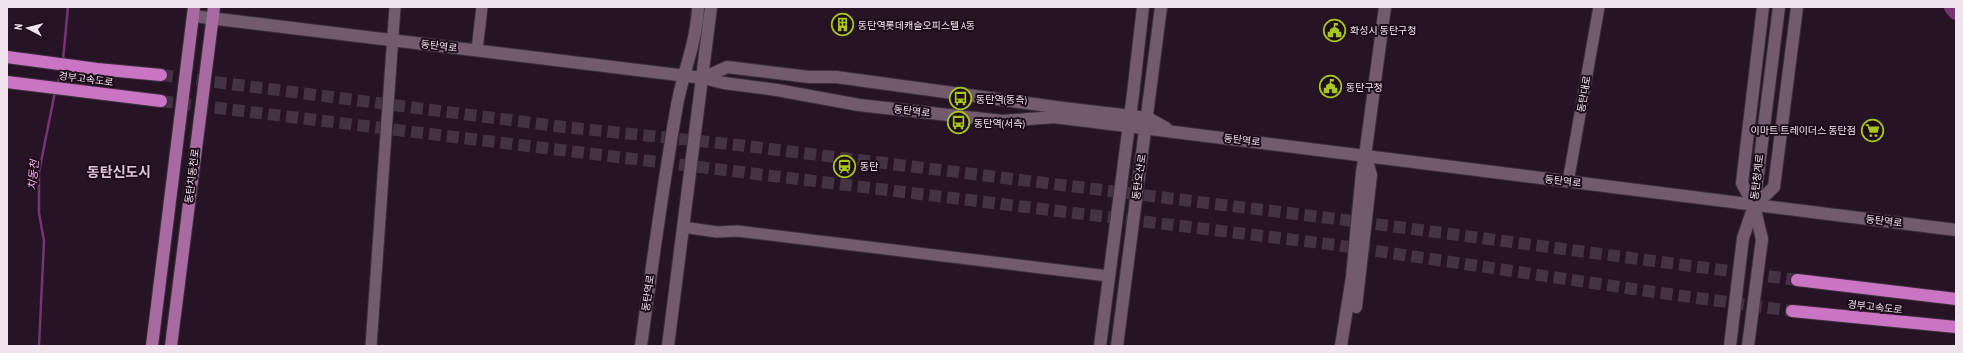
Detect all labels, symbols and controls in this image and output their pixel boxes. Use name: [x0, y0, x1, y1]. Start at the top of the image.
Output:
north arrow: [8, 8, 48, 48]
building icon: 동탄역롯데캐슬오피스텔 A동: [830, 12, 856, 38]
public building icon: 화성시 동탄구청: [1321, 17, 1347, 43]
place label: 동탄역롯데캐슬오피스텔 A동: [858, 19, 975, 32]
text: N: [11, 23, 25, 31]
place label: 화성시 동탄구청: [1350, 24, 1417, 37]
street label: 동탄역로: [420, 37, 458, 55]
street label: 경부고속도로: [58, 69, 114, 89]
public building icon: 동탄구청: [1317, 74, 1343, 100]
street label: 동탄대로: [1574, 75, 1594, 113]
place label: 동탄구청: [1346, 81, 1383, 94]
bus stop icon: 동탄역(동측): [948, 86, 974, 112]
place label: 동탄역(동측): [976, 93, 1027, 106]
street label: 동탄역로: [893, 102, 931, 120]
bus stop icon: 동탄역(서측): [945, 110, 971, 136]
place label: 동탄역(서측): [974, 117, 1025, 130]
supermarket icon: 이마트 트레이더스 동탄점: [1859, 117, 1885, 143]
place label: 이마트 트레이더스 동탄점: [1751, 124, 1856, 137]
street label: 동탄역로: [1223, 131, 1261, 149]
street label: 동탄치동천로: [182, 148, 202, 204]
station icon: 동탄: [832, 153, 858, 179]
street label: 동탄오산로: [1129, 153, 1149, 201]
street label: 동탄청계로: [1748, 153, 1766, 201]
water label: 치동천: [25, 157, 41, 191]
place label: 동탄: [860, 160, 878, 173]
district label: 동탄신도시: [87, 163, 151, 181]
street label: 동탄역로: [1544, 172, 1582, 190]
street label: 동탄역로: [1865, 212, 1903, 230]
street label: 동탄역로: [639, 274, 657, 312]
street label: 경부고속도로: [1847, 298, 1903, 316]

